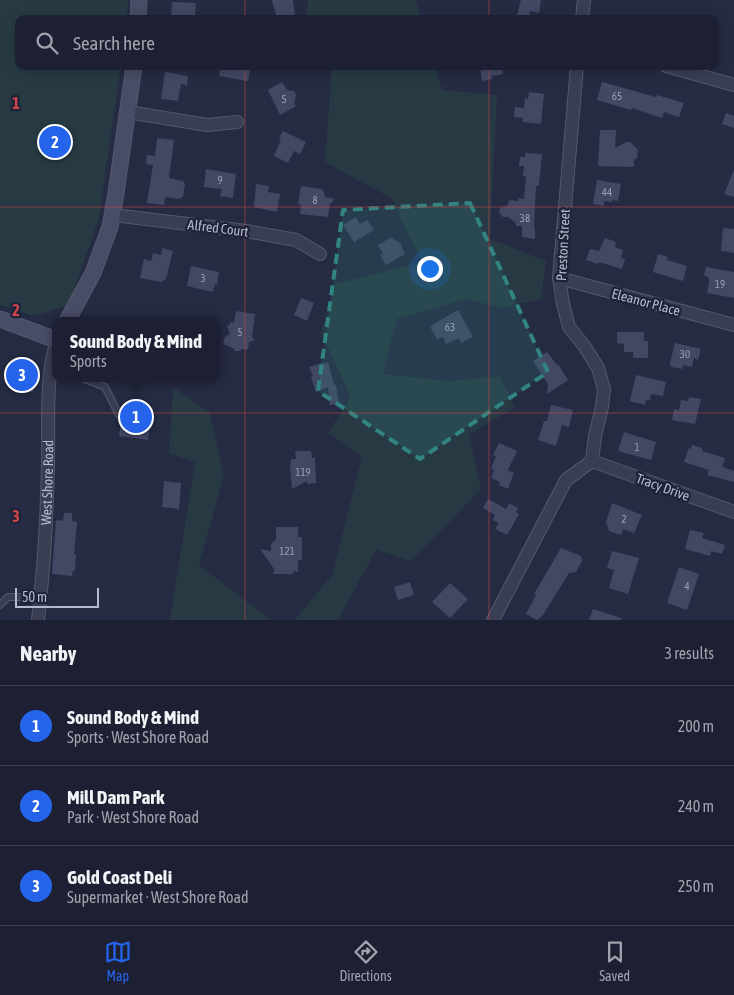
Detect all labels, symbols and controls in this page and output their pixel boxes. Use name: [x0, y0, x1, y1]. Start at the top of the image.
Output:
search box: [15, 15, 719, 70]
icon: search: [33, 29, 61, 57]
text: Search here: [73, 32, 155, 54]
house number: 65: [612, 90, 622, 102]
house number: 5: [281, 93, 287, 105]
text: 1: [12, 94, 20, 112]
pin: 2: [39, 123, 71, 161]
house number: 9: [217, 174, 223, 186]
house number: 44: [602, 186, 612, 198]
house number: 8: [312, 194, 318, 206]
street label: Preston Street: [553, 209, 573, 281]
house number: 38: [520, 212, 530, 224]
street label: Alfred Court: [187, 216, 249, 240]
your location: [417, 256, 443, 282]
house number: 3: [200, 272, 206, 284]
house number: 19: [715, 278, 725, 290]
street label: Eleanor Place: [610, 285, 682, 319]
text: 2: [12, 301, 20, 319]
popup: [52, 317, 220, 382]
house number: 63: [445, 321, 455, 333]
house number: 5: [237, 326, 243, 338]
text: Sound Body & Mind: [70, 330, 202, 352]
house number: 30: [680, 348, 690, 360]
text: Sports: [70, 352, 107, 370]
pin: 3: [6, 356, 38, 394]
pin: 1: [120, 398, 152, 436]
street label: West Shore Road: [38, 440, 56, 525]
house number: 1: [634, 441, 640, 453]
house number: 119: [295, 466, 311, 478]
street label: Tracy Drive: [634, 470, 692, 504]
text: 3: [12, 507, 20, 525]
house number: 2: [621, 513, 627, 525]
house number: 121: [279, 545, 295, 557]
house number: 4: [684, 580, 690, 592]
scale bar: [15, 585, 99, 608]
text: 50 m: [22, 589, 47, 605]
text: Nearby: [20, 641, 76, 665]
text: 3 results: [664, 644, 714, 662]
text: Sound Body & Mind: [67, 706, 199, 728]
text: 1: [32, 717, 40, 735]
text: 200 m: [678, 717, 714, 735]
text: Sports · West Shore Road: [67, 728, 209, 746]
text: Mill Dam Park: [67, 786, 164, 808]
text: 2: [32, 797, 40, 815]
text: 240 m: [678, 797, 714, 815]
text: Park · West Shore Road: [67, 808, 199, 826]
text: Gold Coast Deli: [67, 866, 172, 888]
text: 3: [32, 877, 40, 895]
text: 250 m: [678, 877, 714, 895]
text: Supermarket · West Shore Road: [67, 888, 249, 906]
tab: Map: [104, 938, 132, 984]
tab: Directions: [339, 938, 392, 984]
tab: Saved: [599, 938, 630, 984]

